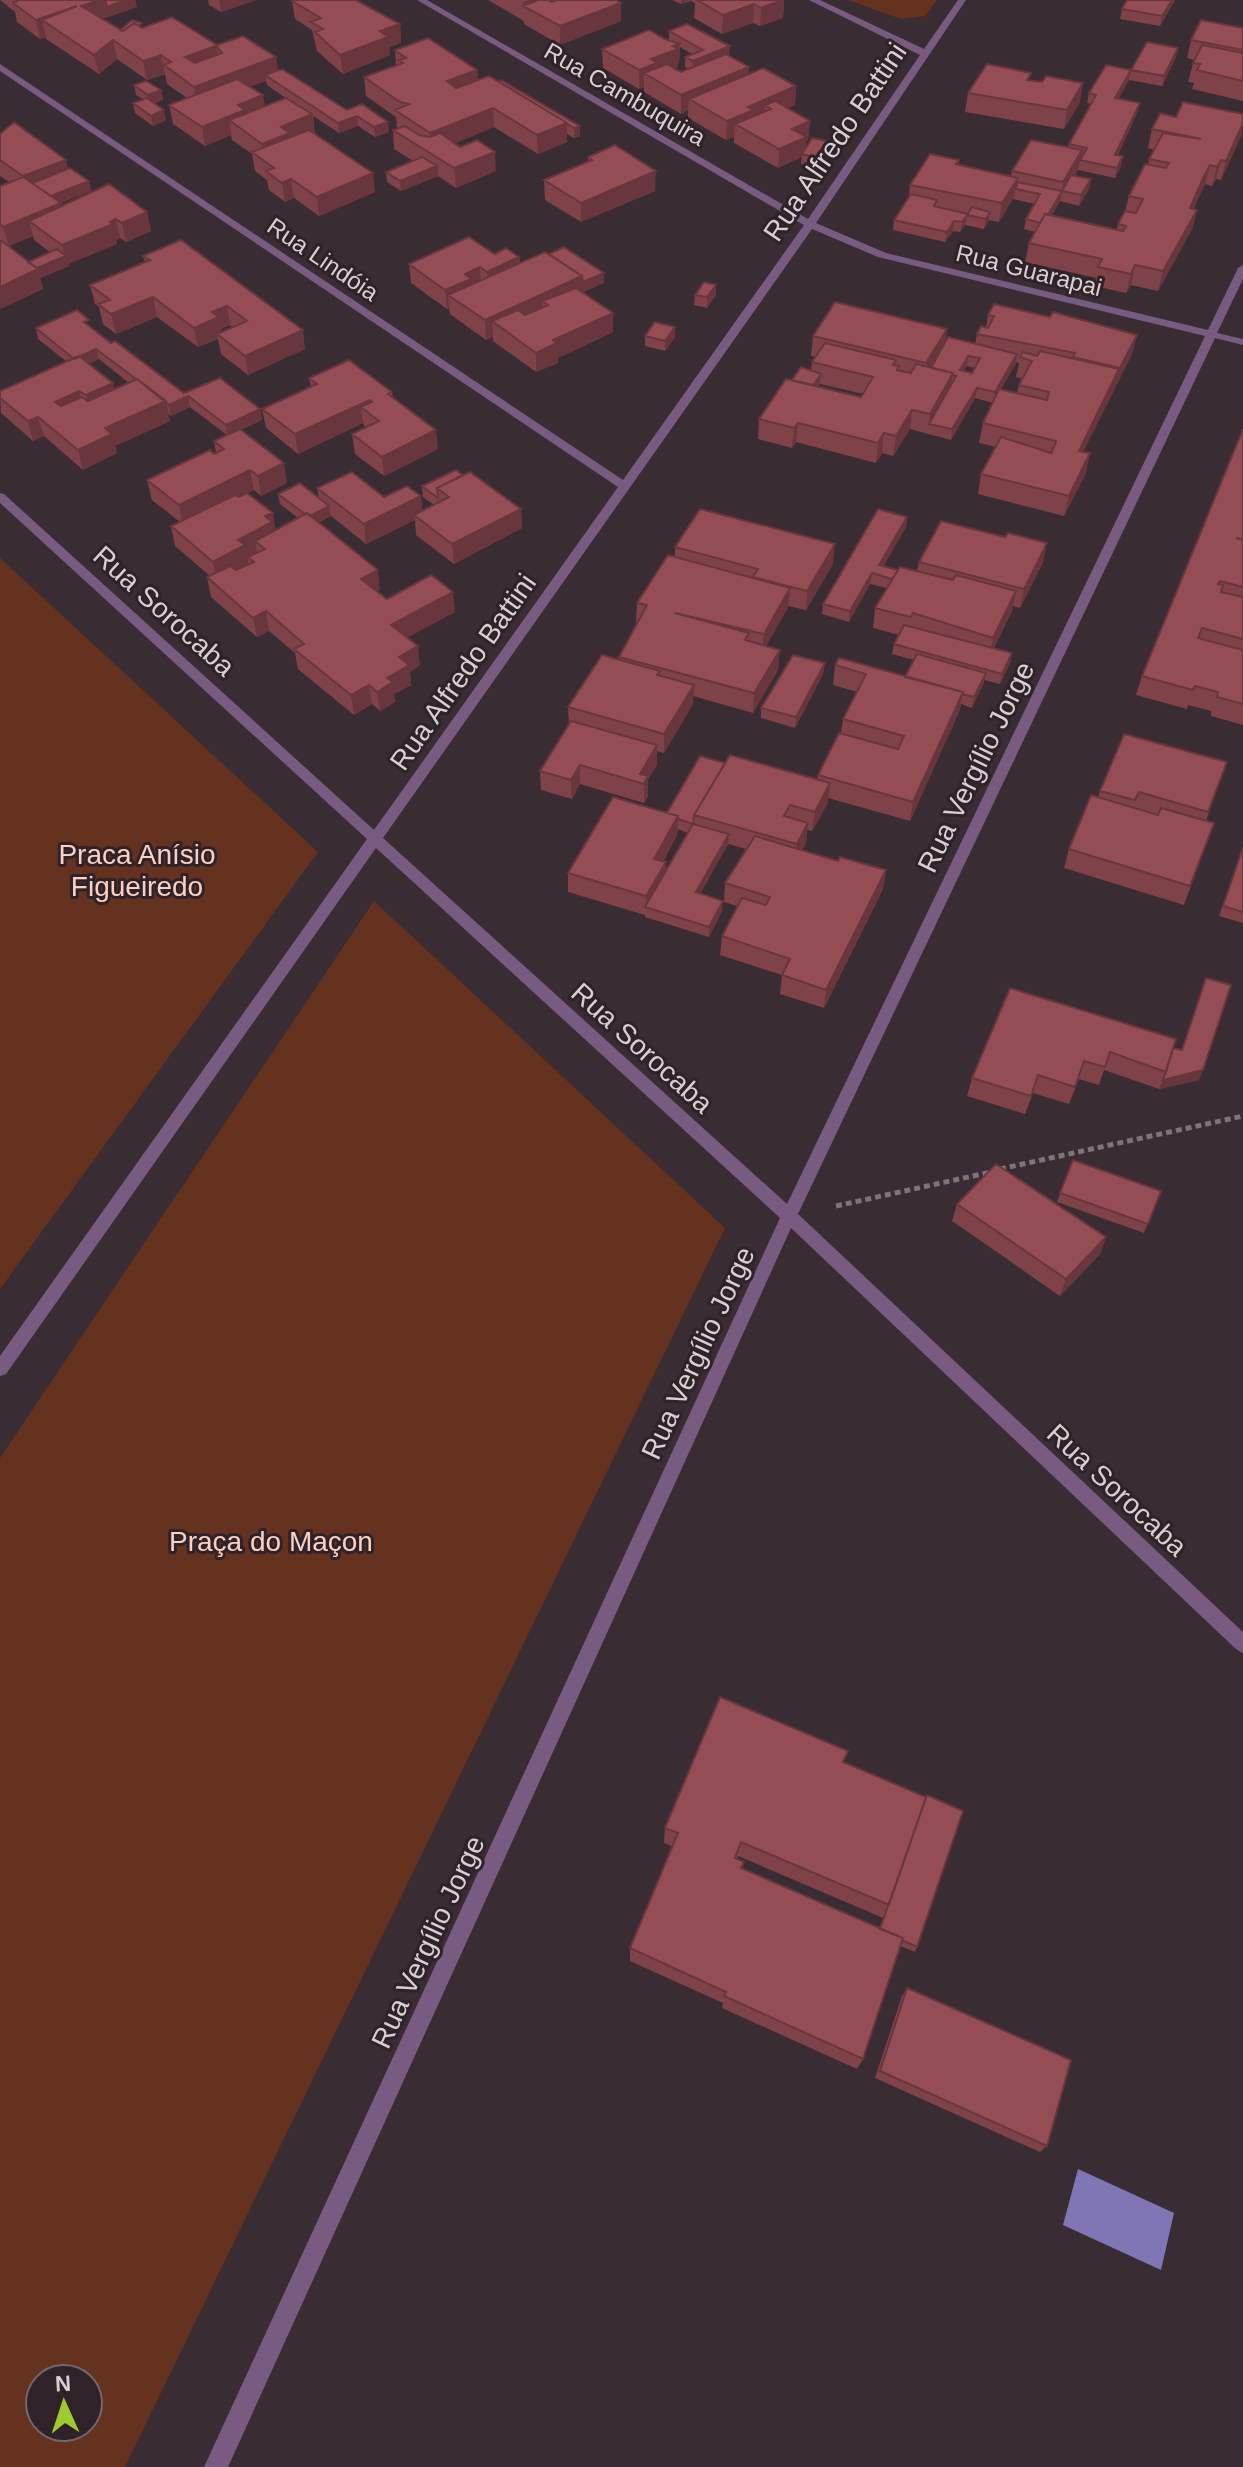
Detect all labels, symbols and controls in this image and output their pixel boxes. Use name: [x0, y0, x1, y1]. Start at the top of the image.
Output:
street label: Rua Cambuquira: [540, 37, 711, 151]
street label: Rua Alfredo Battini: [757, 37, 913, 247]
street label: Rua Lindóia: [262, 212, 384, 306]
street label: Rua Guarapai: [953, 239, 1105, 301]
street label: Rua Sorocaba: [87, 540, 241, 683]
street label: Rua Alfredo Battini: [384, 568, 542, 776]
street label: Rua Vergílio Jorge: [912, 657, 1040, 877]
park label: Praca Anísio Figueiredo: [58, 839, 216, 902]
street label: Rua Sorocaba: [565, 977, 719, 1120]
street label: Rua Vergílio Jorge: [635, 1242, 761, 1464]
street label: Rua Sorocaba: [1041, 1418, 1193, 1563]
park label: Praça do Maçon: [169, 1526, 373, 1557]
street label: Rua Vergílio Jorge: [365, 1831, 491, 2053]
north arrow: [24, 2363, 104, 2443]
text: N: [54, 2371, 72, 2396]

